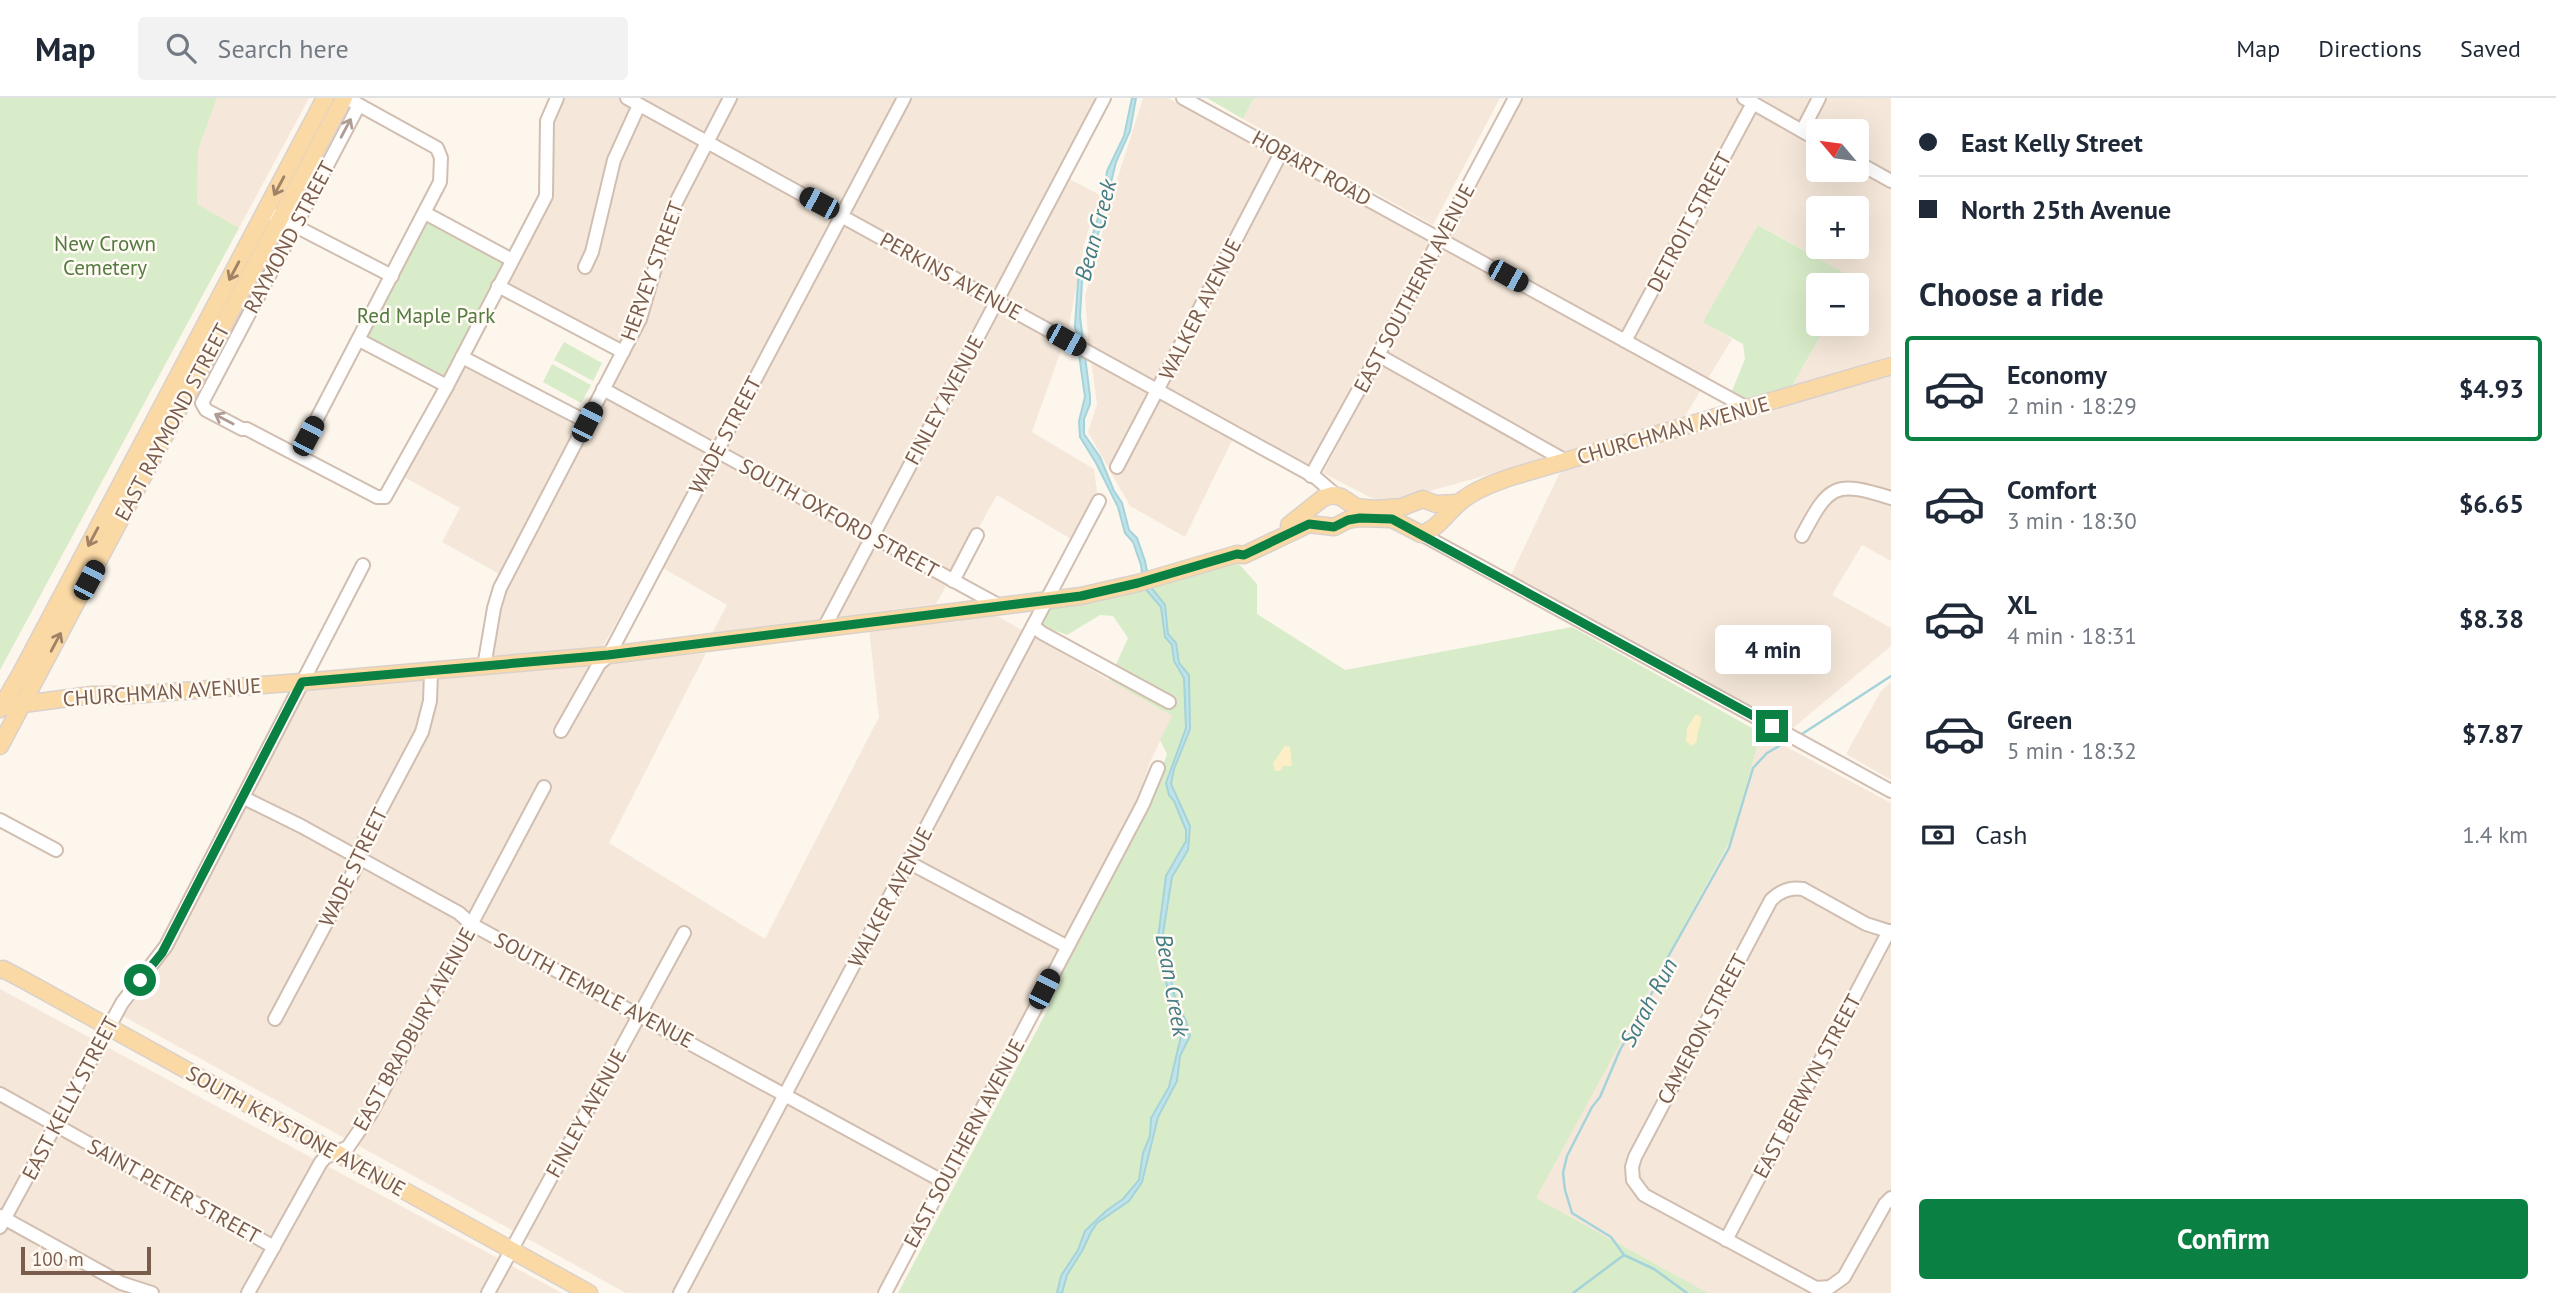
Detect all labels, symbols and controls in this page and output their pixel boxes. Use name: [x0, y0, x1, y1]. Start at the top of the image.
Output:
search box: [138, 17, 628, 80]
text: Map: [35, 27, 96, 70]
icon: search: [162, 29, 200, 67]
text: Search here: [218, 32, 349, 65]
text: Map: [2236, 33, 2280, 64]
text: Directions: [2318, 33, 2422, 64]
text: Saved: [2460, 33, 2521, 64]
one-way arrow: [340, 119, 354, 139]
north arrow: [1806, 119, 1869, 182]
map controls: [1806, 119, 1869, 336]
street label: HOBART ROAD: [1248, 124, 1376, 212]
text: East Kelly Street: [1961, 126, 2143, 159]
street label: DETROIT STREET: [1641, 147, 1737, 297]
street label: RAYMOND STREET: [238, 156, 341, 318]
water label: Bean Creek: [1068, 175, 1123, 284]
one-way arrow: [271, 176, 285, 196]
street label: EAST SOUTHERN AVENUE: [1348, 179, 1480, 397]
car: [796, 184, 843, 222]
text: North 25th Avenue: [1961, 193, 2171, 226]
button: +: [1806, 196, 1869, 259]
street label: HERVEY STREET: [614, 197, 690, 344]
street label: PERKINS AVENUE: [875, 226, 1027, 326]
park label: New Crown Cemetery: [54, 230, 156, 281]
street label: WALKER AVENUE: [1153, 234, 1247, 384]
car: [1485, 257, 1532, 295]
one-way arrow: [227, 260, 240, 281]
button: −: [1806, 273, 1869, 336]
text: Choose a ride: [1919, 273, 2104, 315]
park label: Red Maple Park: [357, 302, 495, 329]
street label: EAST RAYMOND STREET: [109, 318, 236, 525]
car: [1043, 321, 1090, 359]
street label: FINLEY AVENUE: [899, 331, 989, 469]
icon: car: [1923, 357, 1986, 420]
text: Economy: [2007, 358, 2107, 391]
street label: WADE STREET: [683, 371, 767, 498]
text: $4.93: [2459, 372, 2524, 405]
street label: CHURCHMAN AVENUE: [1574, 390, 1772, 470]
text: 2 min · 18:29: [2007, 391, 2137, 420]
car: [569, 399, 606, 445]
one-way arrow: [214, 412, 235, 426]
car: [289, 413, 328, 459]
street label: SOUTH OXFORD STREET: [735, 452, 944, 584]
icon: car: [1923, 472, 1986, 535]
text: Comfort: [2007, 473, 2097, 506]
text: $6.65: [2459, 487, 2524, 520]
text: 3 min · 18:30: [2007, 506, 2137, 535]
one-way arrow: [86, 526, 99, 547]
car: [70, 557, 109, 603]
icon: car: [1923, 587, 1986, 650]
text: XL: [2007, 588, 2037, 621]
text: $8.38: [2459, 602, 2524, 635]
text: 4 min · 18:31: [2007, 621, 2137, 650]
callout: 4 min: [1714, 624, 1830, 674]
one-way arrow: [49, 632, 63, 652]
text: 4 min: [1745, 635, 1801, 664]
street label: CHURCHMAN AVENUE: [62, 672, 262, 712]
icon: car: [1923, 702, 1986, 765]
text: Green: [2007, 703, 2072, 736]
route end: [1756, 710, 1788, 742]
text: $7.87: [2462, 717, 2524, 750]
text: 5 min · 18:32: [2007, 736, 2137, 765]
street label: WADE STREET: [313, 803, 394, 931]
icon: cash: [1919, 816, 1957, 854]
text: Cash: [1975, 818, 2027, 851]
text: 1.4 km: [2462, 820, 2528, 849]
street label: WALKER AVENUE: [842, 822, 938, 972]
street label: EAST BRADBURY AVENUE: [347, 923, 481, 1135]
street label: SOUTH TEMPLE AVENUE: [490, 926, 698, 1054]
water label: Bean Creek: [1150, 931, 1197, 1040]
street label: CAMERON STREET: [1651, 949, 1753, 1109]
water label: Sarah Run: [1613, 953, 1683, 1051]
route start: [124, 964, 156, 996]
car: [1026, 966, 1063, 1012]
street label: EAST BERWYN STREET: [1747, 989, 1867, 1183]
street label: EAST KELLY STREET: [16, 1011, 125, 1184]
street label: EAST SOUTHERN AVENUE: [898, 1034, 1030, 1252]
street label: FINLEY AVENUE: [540, 1044, 632, 1182]
street label: SOUTH KEYSTONE AVENUE: [182, 1059, 410, 1203]
street label: SAINT PETER STREET: [83, 1132, 265, 1250]
button: Confirm: [1919, 1199, 2528, 1279]
scale bar: [21, 1244, 150, 1276]
text: 100 m: [32, 1247, 84, 1271]

